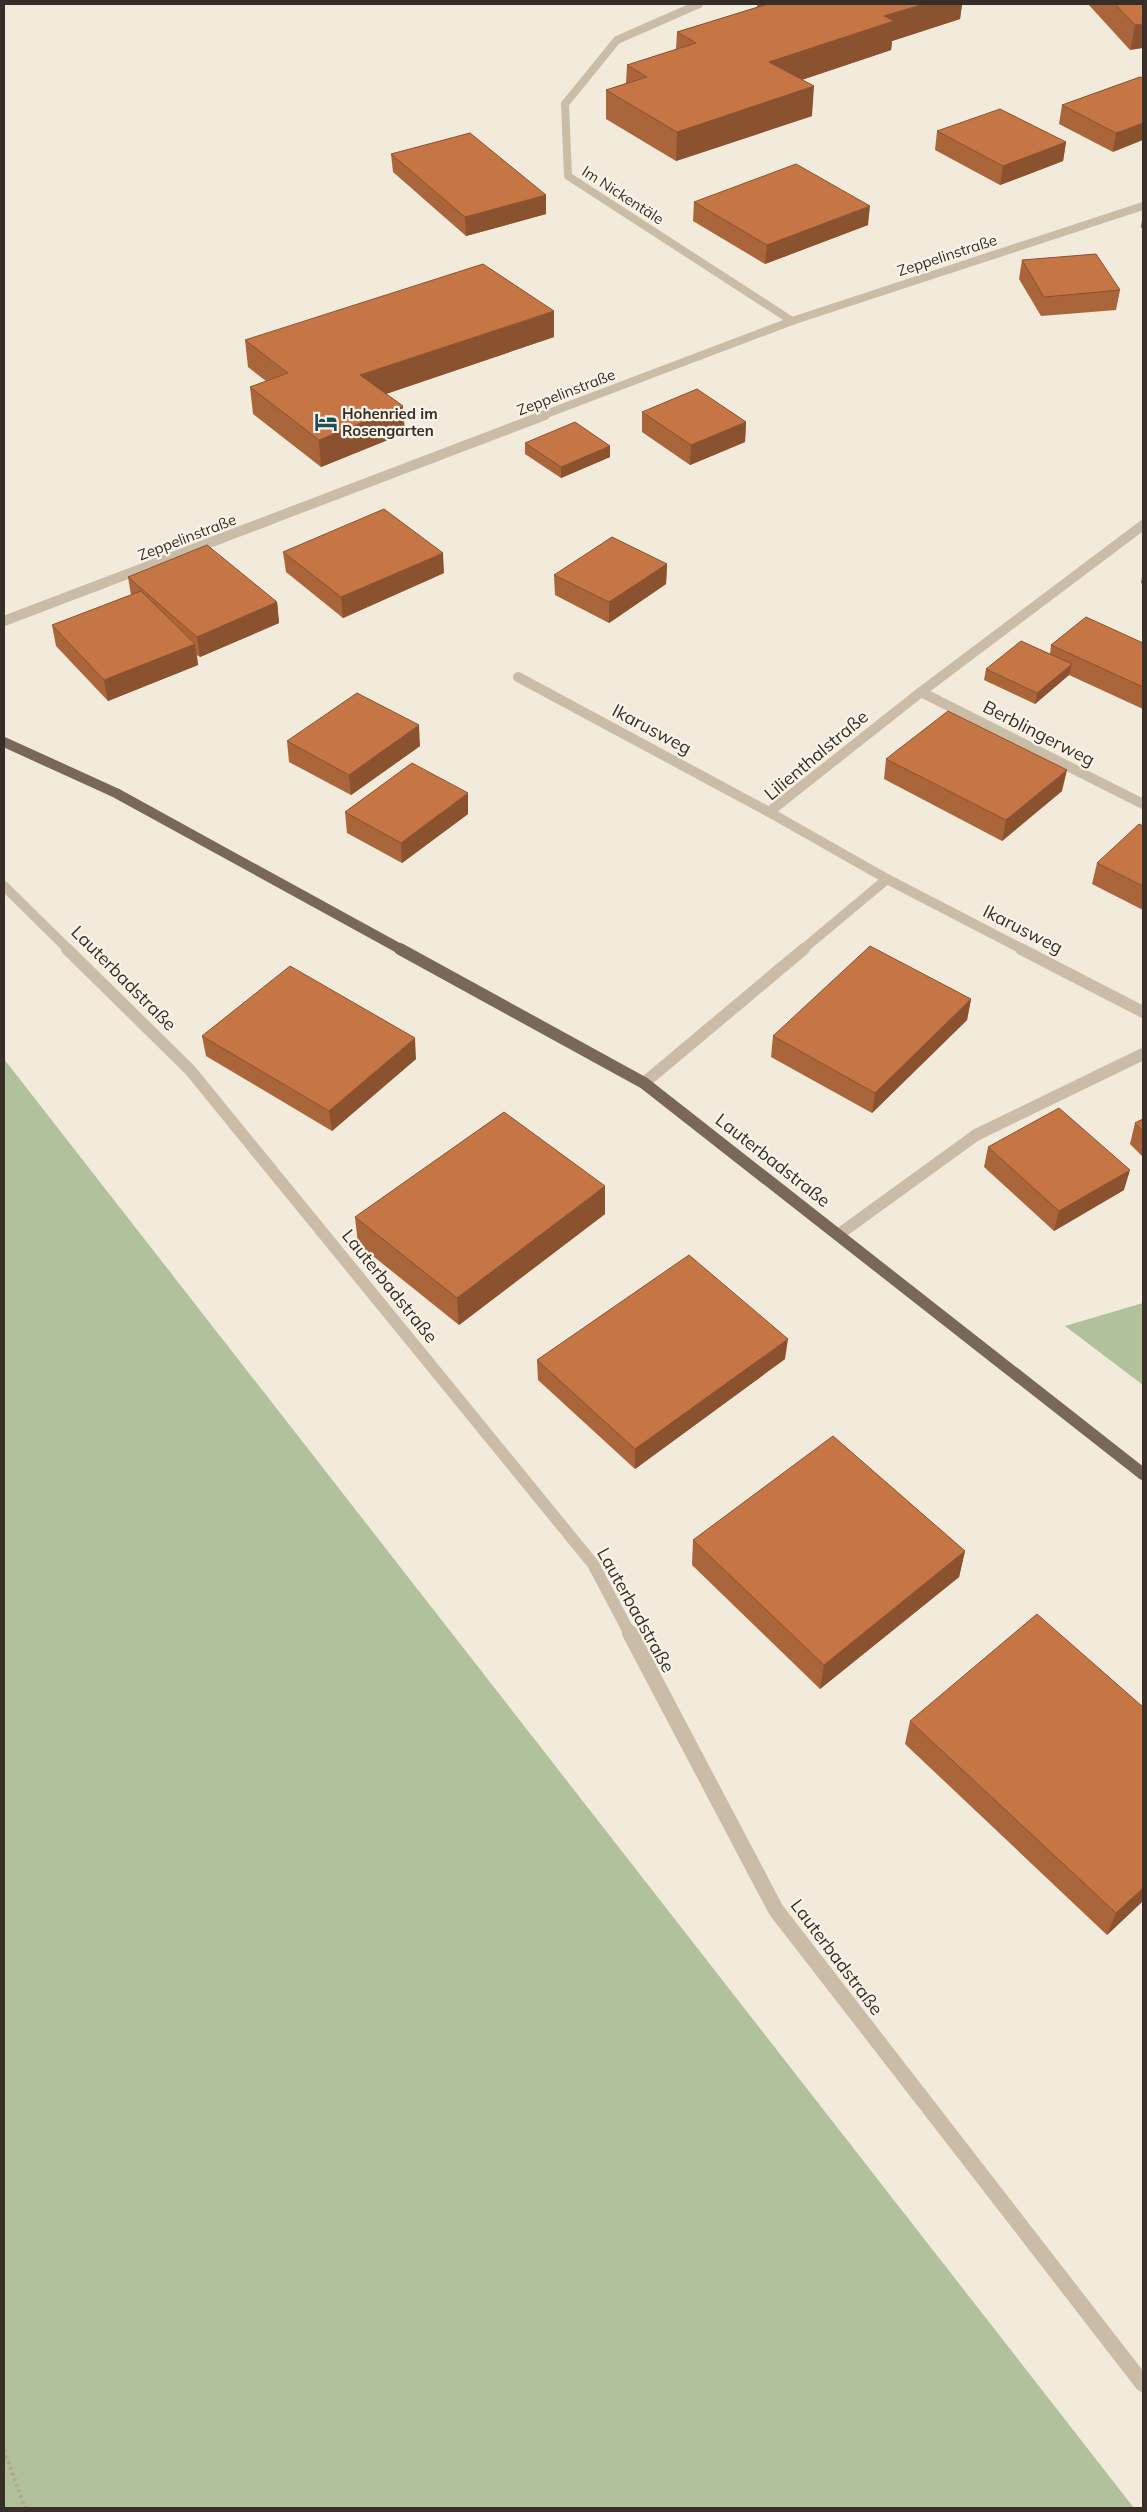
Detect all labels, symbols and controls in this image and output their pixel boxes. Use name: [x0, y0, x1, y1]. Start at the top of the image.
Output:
street label: Im Nickentäle: [579, 162, 667, 228]
street label: Zeppelinstraße: [895, 230, 999, 280]
street label: Zeppelinstraße: [514, 365, 618, 419]
place label: Hohenried im Rosengarten: [342, 404, 438, 440]
hotel icon: Hohenried im Rosengarten: [313, 409, 339, 435]
street label: Zeppelinstraße: [135, 510, 239, 564]
street label: Berblingerweg: [979, 695, 1099, 771]
street label: Ikarusweg: [608, 699, 696, 759]
street label: Lilienthalstraße: [759, 705, 873, 805]
street label: Ikarusweg: [979, 899, 1067, 959]
street label: Lauterbadstraße: [67, 921, 181, 1035]
street label: Lauterbadstraße: [711, 1108, 835, 1212]
street label: Lauterbadstraße: [337, 1225, 443, 1347]
street label: Lauterbadstraße: [592, 1543, 680, 1677]
street label: Lauterbadstraße: [786, 1894, 888, 2020]

